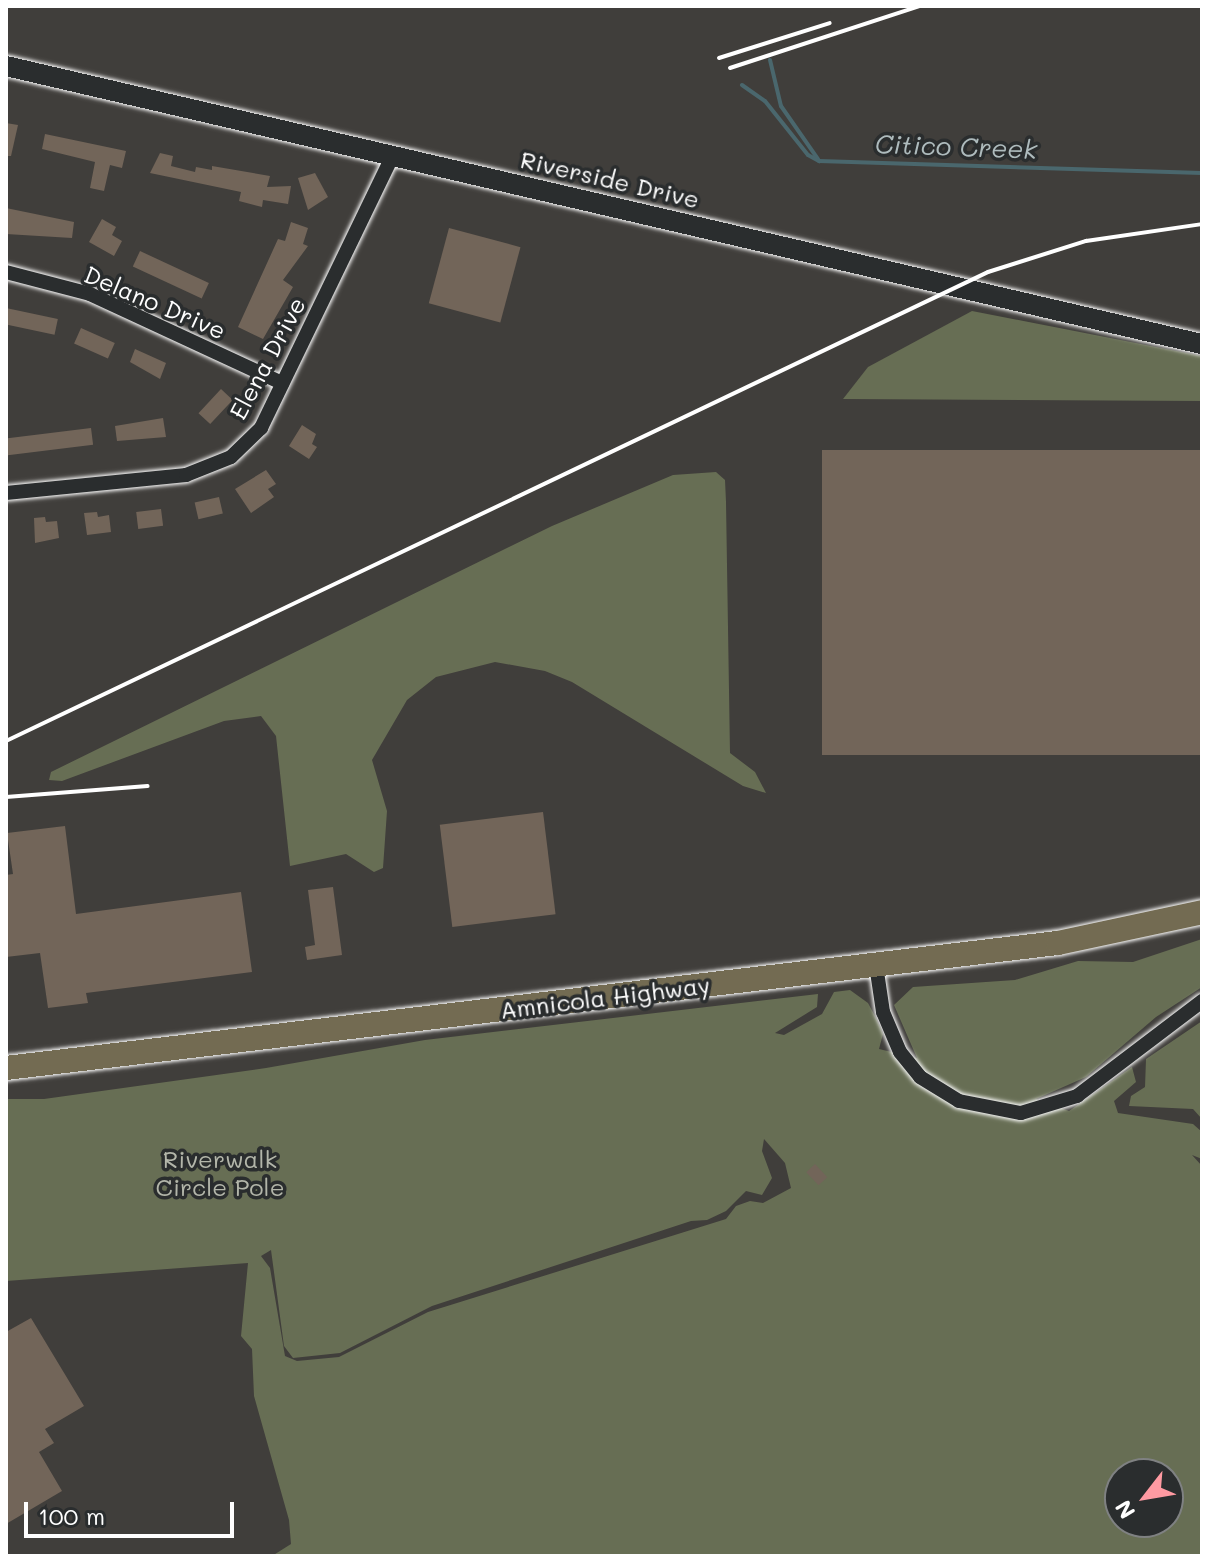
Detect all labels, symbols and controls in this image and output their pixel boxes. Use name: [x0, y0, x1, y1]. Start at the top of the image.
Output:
water label: Citico Creek: [874, 129, 1038, 165]
street label: Riverside Drive: [518, 144, 702, 214]
street label: Delano Drive: [80, 259, 230, 345]
street label: Elena Drive: [223, 292, 311, 424]
street label: Amnicola Highway: [498, 970, 712, 1024]
park label: Riverwalk Circle Pole: [156, 1145, 284, 1201]
north arrow: [1104, 1458, 1184, 1538]
scale bar: [28, 1486, 238, 1536]
text: N: [1108, 1495, 1141, 1524]
text: 100 m: [38, 1500, 105, 1531]

